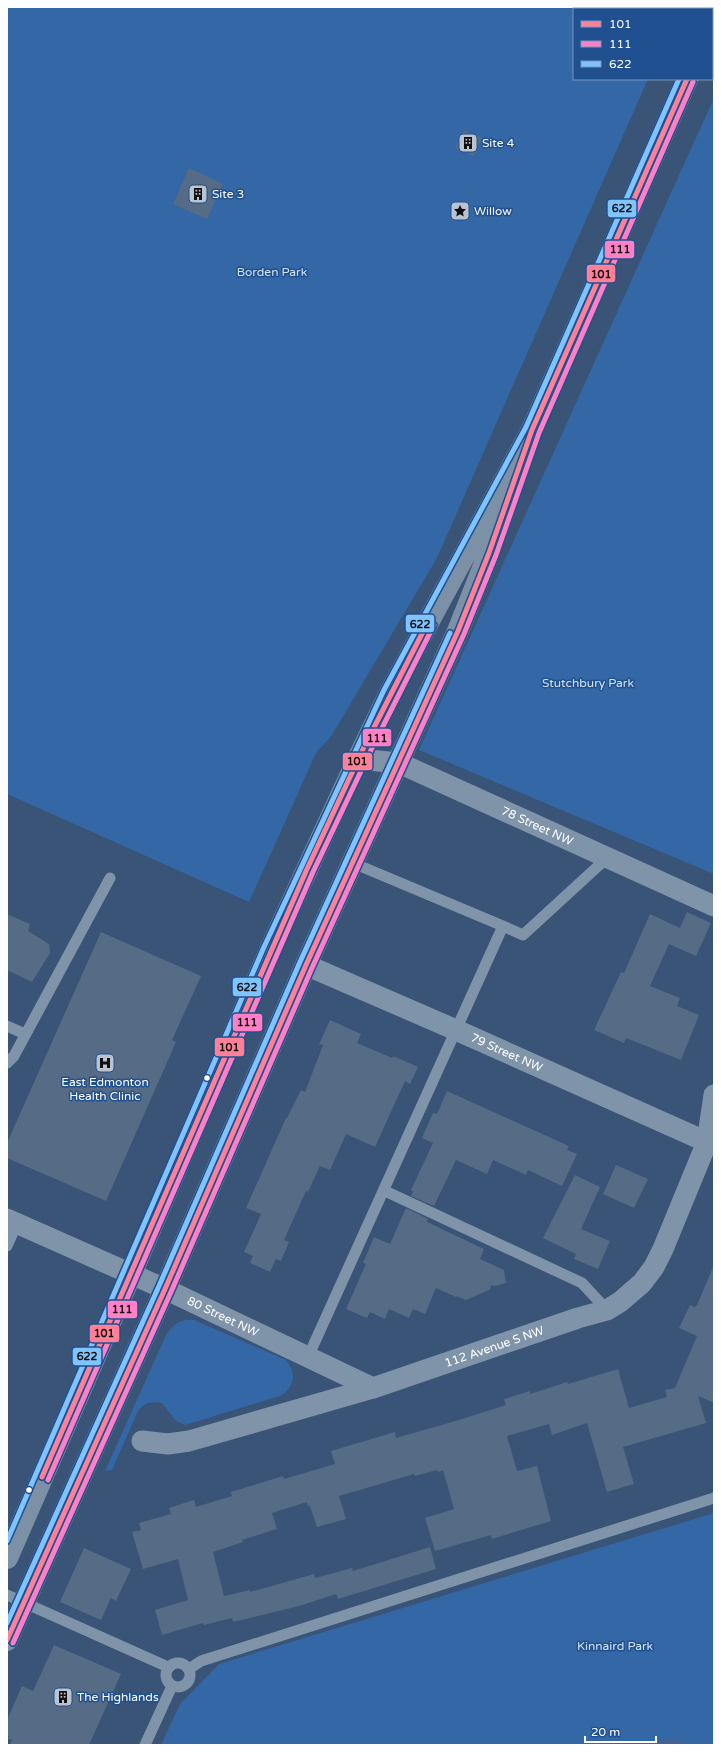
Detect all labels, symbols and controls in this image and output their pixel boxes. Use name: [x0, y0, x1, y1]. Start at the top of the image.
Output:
legend: [573, 8, 713, 80]
text: 101: [609, 17, 632, 31]
text: 111: [609, 37, 632, 51]
text: 622: [609, 57, 632, 71]
building icon: Site 4: [457, 132, 479, 154]
place label: Site 4: [482, 136, 515, 150]
building icon: Site 3: [187, 183, 209, 205]
place label: Site 3: [212, 187, 244, 201]
line badge: 622: [607, 199, 637, 218]
place icon: Willow: [449, 200, 471, 222]
text: 622: [612, 202, 632, 215]
place label: Willow: [474, 204, 512, 218]
line badge: 111: [604, 240, 635, 259]
text: 111: [610, 243, 630, 256]
line badge: 101: [586, 264, 616, 283]
park label: Borden Park: [237, 265, 308, 279]
text: 101: [591, 268, 611, 281]
line badge: 622: [405, 614, 435, 633]
text: 622: [410, 618, 430, 631]
park label: Stutchbury Park: [542, 676, 634, 690]
line badge: 111: [362, 728, 392, 747]
text: 111: [367, 732, 387, 745]
line badge: 101: [342, 752, 373, 771]
text: 101: [347, 755, 367, 768]
street label: 78 Street NW: [499, 803, 575, 848]
line badge: 622: [232, 977, 262, 997]
text: 622: [237, 981, 257, 994]
line badge: 111: [232, 1013, 263, 1032]
text: 111: [237, 1016, 257, 1029]
street label: 79 Street NW: [468, 1030, 545, 1075]
line badge: 101: [214, 1037, 245, 1057]
text: 101: [219, 1041, 239, 1054]
hospital icon: East Edmonton Health Clinic: [94, 1052, 116, 1074]
unlabelled marker: [202, 1073, 212, 1083]
place label: East Edmonton Health Clinic: [61, 1075, 149, 1103]
street label: 80 Street NW: [185, 1294, 261, 1340]
line badge: 111: [107, 1300, 138, 1319]
text: 111: [112, 1303, 132, 1316]
street label: 112 Avenue S NW: [443, 1323, 546, 1370]
line badge: 101: [89, 1324, 120, 1343]
text: 101: [94, 1327, 114, 1340]
line badge: 622: [72, 1347, 102, 1366]
text: 622: [77, 1350, 97, 1363]
unlabelled marker: [24, 1485, 34, 1495]
park label: Kinnaird Park: [577, 1639, 654, 1653]
building icon: The Highlands: [52, 1686, 74, 1708]
place label: The Highlands: [77, 1690, 159, 1704]
scale bar: [585, 1718, 656, 1744]
text: 20 m: [591, 1725, 620, 1739]

